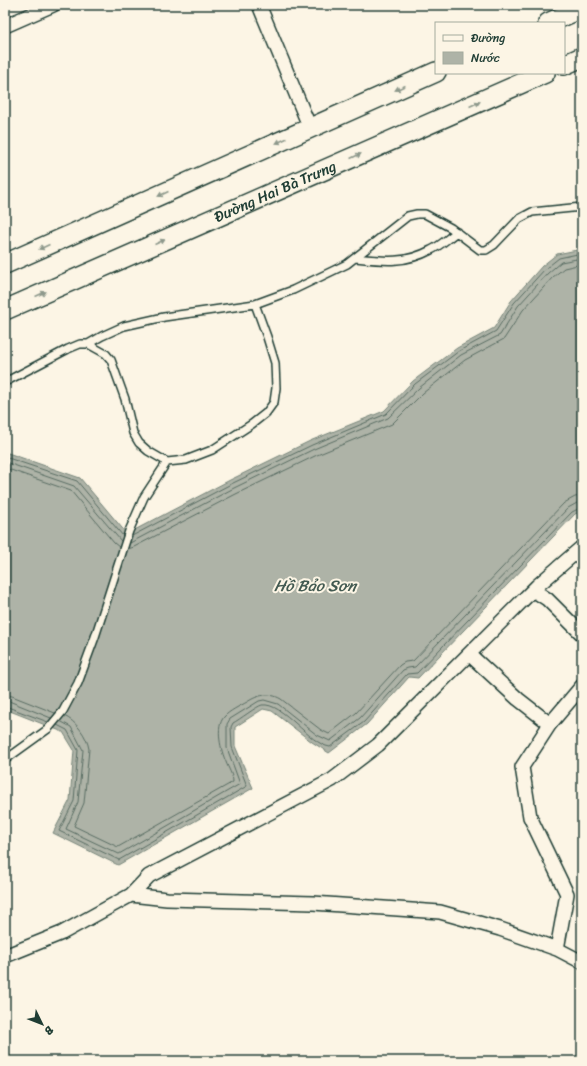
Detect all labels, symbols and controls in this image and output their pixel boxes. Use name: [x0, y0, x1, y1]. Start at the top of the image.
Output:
legend: [435, 22, 565, 74]
text: Đường: [471, 27, 505, 49]
text: Nước: [471, 47, 500, 69]
one-way arrow: [395, 85, 406, 91]
one-way arrow: [469, 101, 480, 107]
one-way arrow: [276, 138, 287, 144]
street label: Đường Hai Bà Trưng: [210, 153, 341, 230]
one-way arrow: [350, 153, 361, 159]
one-way arrow: [157, 191, 168, 197]
one-way arrow: [154, 239, 165, 245]
one-way arrow: [38, 244, 50, 250]
one-way arrow: [35, 291, 46, 297]
water label: Hồ Bảo Sơn: [274, 571, 358, 600]
north arrow: [22, 1004, 62, 1044]
text: B: [40, 1021, 58, 1040]

